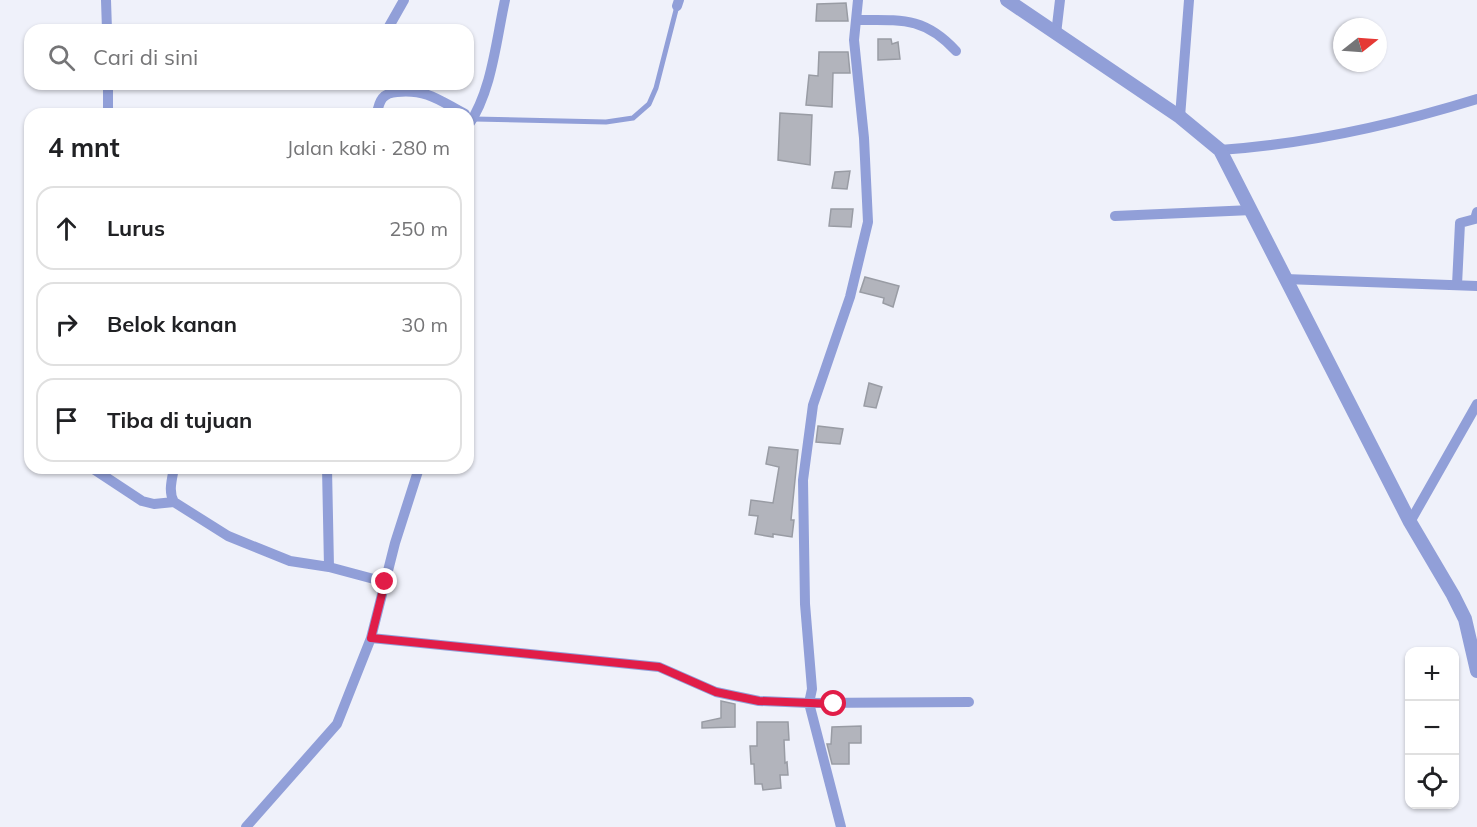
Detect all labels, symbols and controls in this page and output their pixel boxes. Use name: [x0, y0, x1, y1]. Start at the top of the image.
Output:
north arrow: [1333, 18, 1387, 72]
search box: [24, 24, 474, 90]
icon: search: [45, 41, 78, 74]
text: Cari di sini: [93, 43, 198, 71]
text: 4 mnt: [48, 131, 120, 164]
text: Jalan kaki · 280 m: [287, 135, 450, 160]
icon: ahead: [50, 212, 83, 245]
text: Lurus: [107, 214, 165, 242]
text: 250 m: [389, 216, 448, 241]
icon: right: [50, 308, 83, 341]
text: Belok kanan: [107, 310, 237, 338]
text: 30 m: [401, 312, 448, 337]
icon: arrive: [50, 404, 83, 437]
text: Tiba di tujuan: [107, 406, 252, 434]
route end: [371, 568, 397, 594]
map controls: [1405, 647, 1459, 809]
button: +: [1405, 647, 1459, 701]
route start: [820, 690, 846, 716]
button: −: [1405, 701, 1459, 755]
button: locate: [1405, 755, 1459, 809]

